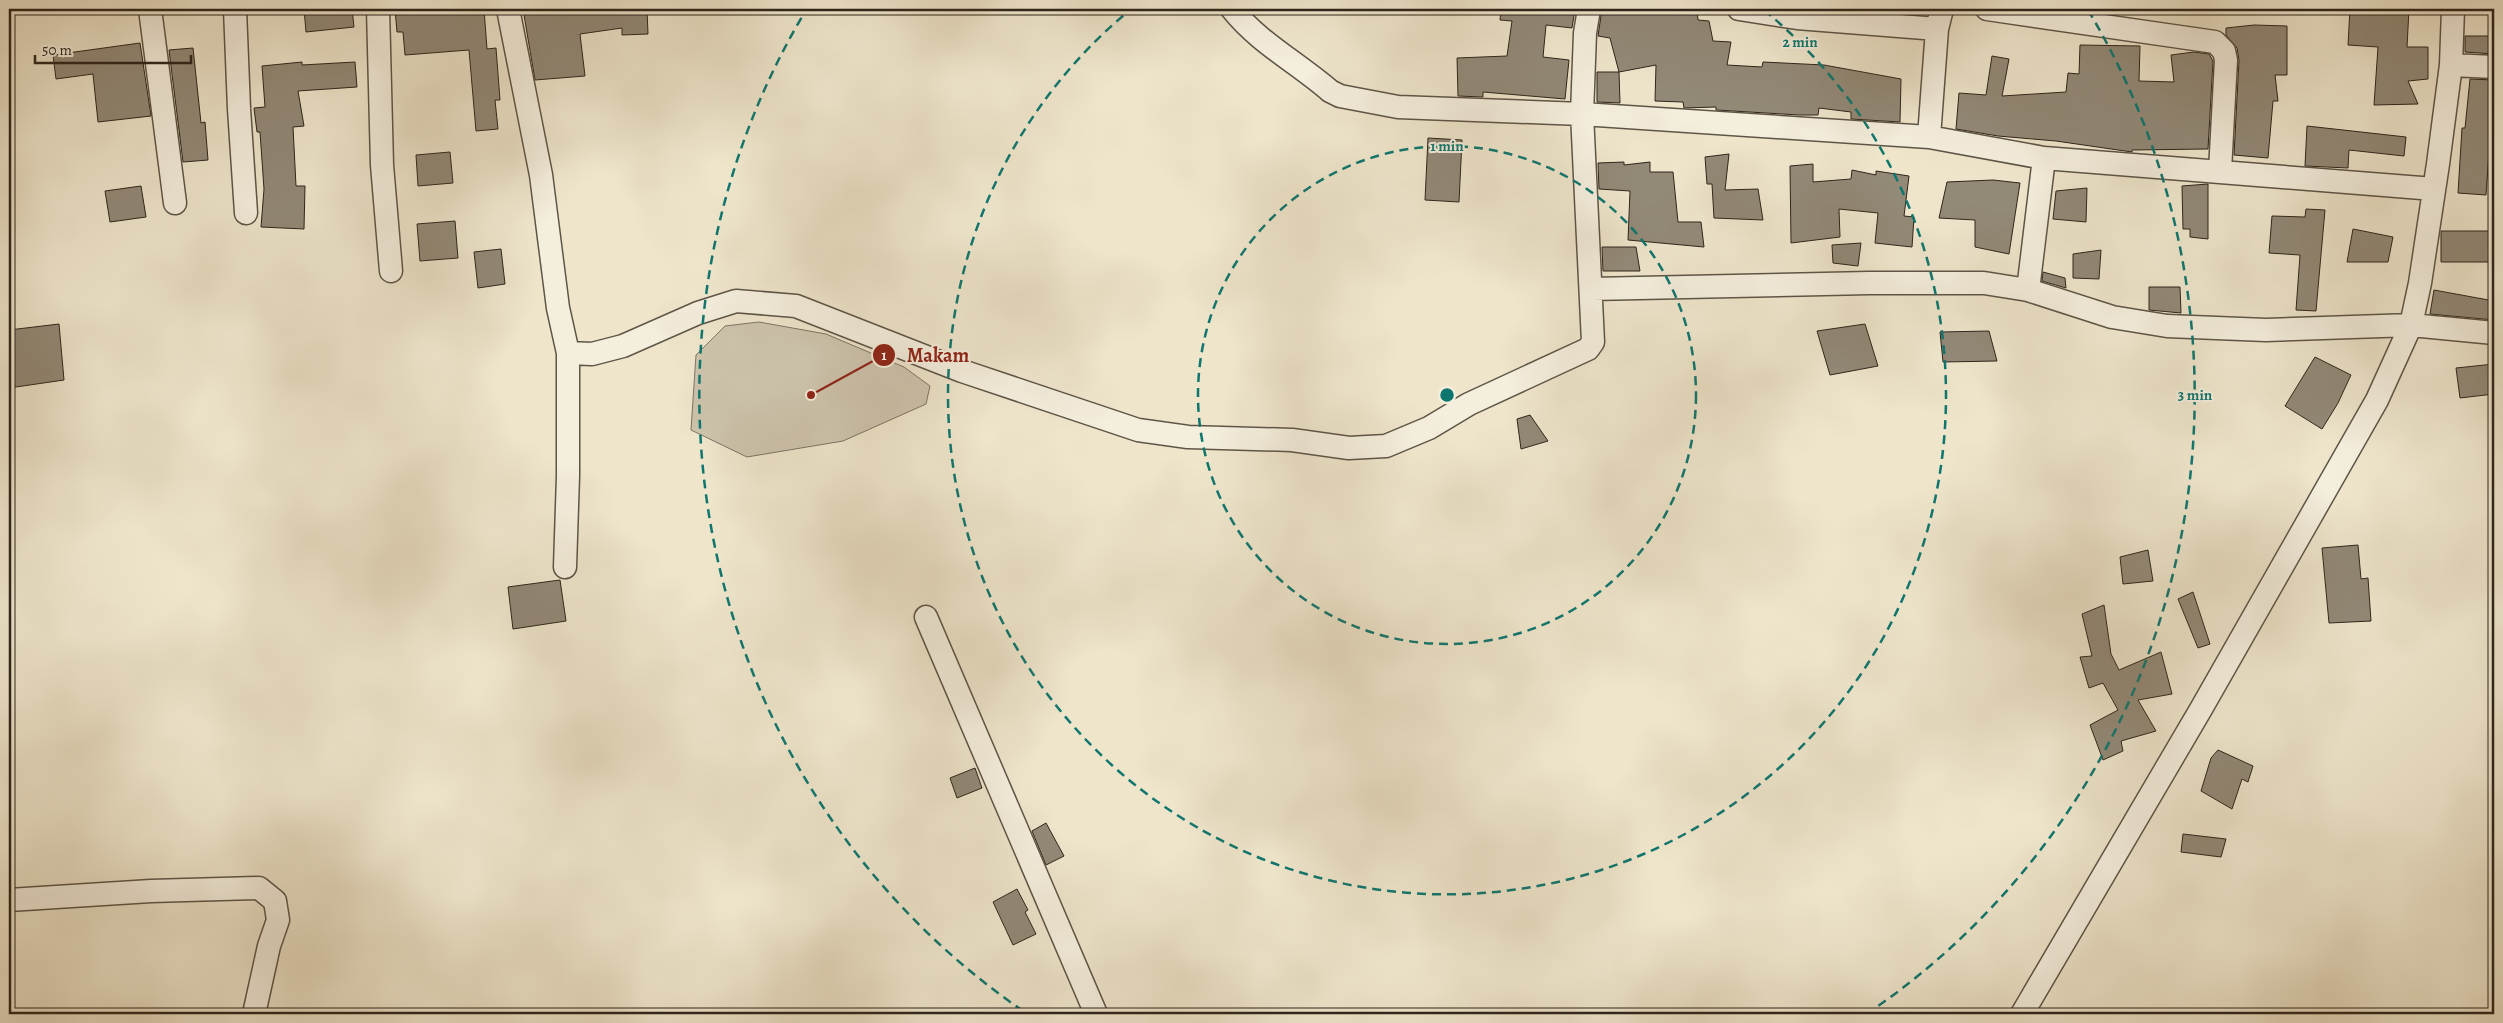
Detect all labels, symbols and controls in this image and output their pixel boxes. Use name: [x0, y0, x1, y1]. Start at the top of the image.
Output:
scale bar: [35, 32, 191, 64]
text: 2 min: [1782, 32, 1818, 52]
text: 50 m: [42, 40, 72, 60]
text: 1 min: [1430, 136, 1464, 156]
callout: Makam: [872, 338, 979, 373]
text: Makam: [907, 342, 970, 369]
text: 1: [881, 345, 887, 365]
text: 3 min: [2178, 385, 2213, 405]
centre of rings: [1438, 386, 1456, 404]

